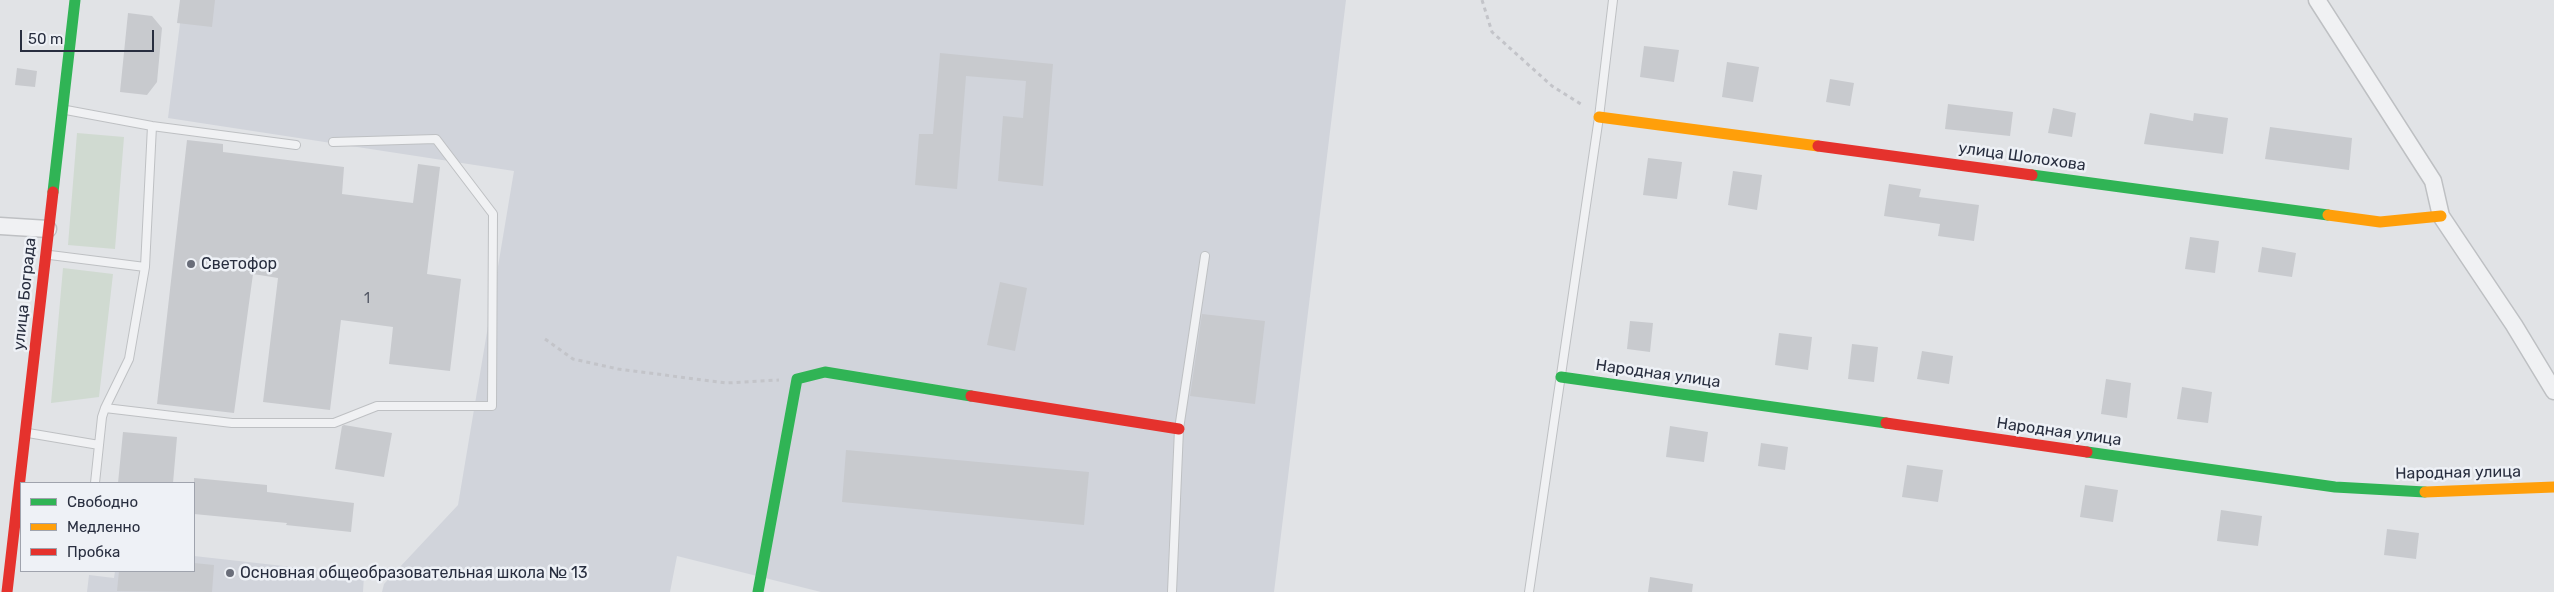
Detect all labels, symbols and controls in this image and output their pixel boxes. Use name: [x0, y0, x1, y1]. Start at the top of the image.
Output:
scale bar: [22, 20, 156, 52]
text: 50 m: [28, 30, 63, 48]
street label: улица Шолохова: [1957, 139, 2087, 175]
street label: улица Бограда: [10, 237, 40, 351]
place label: Светофор: [201, 254, 277, 274]
marker: Светофор: [185, 258, 197, 270]
house number: 1: [364, 291, 370, 307]
street label: Народная улица: [1594, 356, 1722, 392]
street label: Народная улица: [1995, 414, 2123, 450]
street label: Народная улица: [2395, 462, 2521, 484]
legend: [20, 482, 195, 572]
text: Свободно: [67, 493, 138, 511]
text: Медленно: [67, 518, 140, 536]
text: Пробка: [67, 543, 120, 561]
place label: Основная общеобразовательная школа № 13: [240, 563, 588, 583]
marker: Основная общеобразовательная школа № 13: [224, 567, 236, 579]

